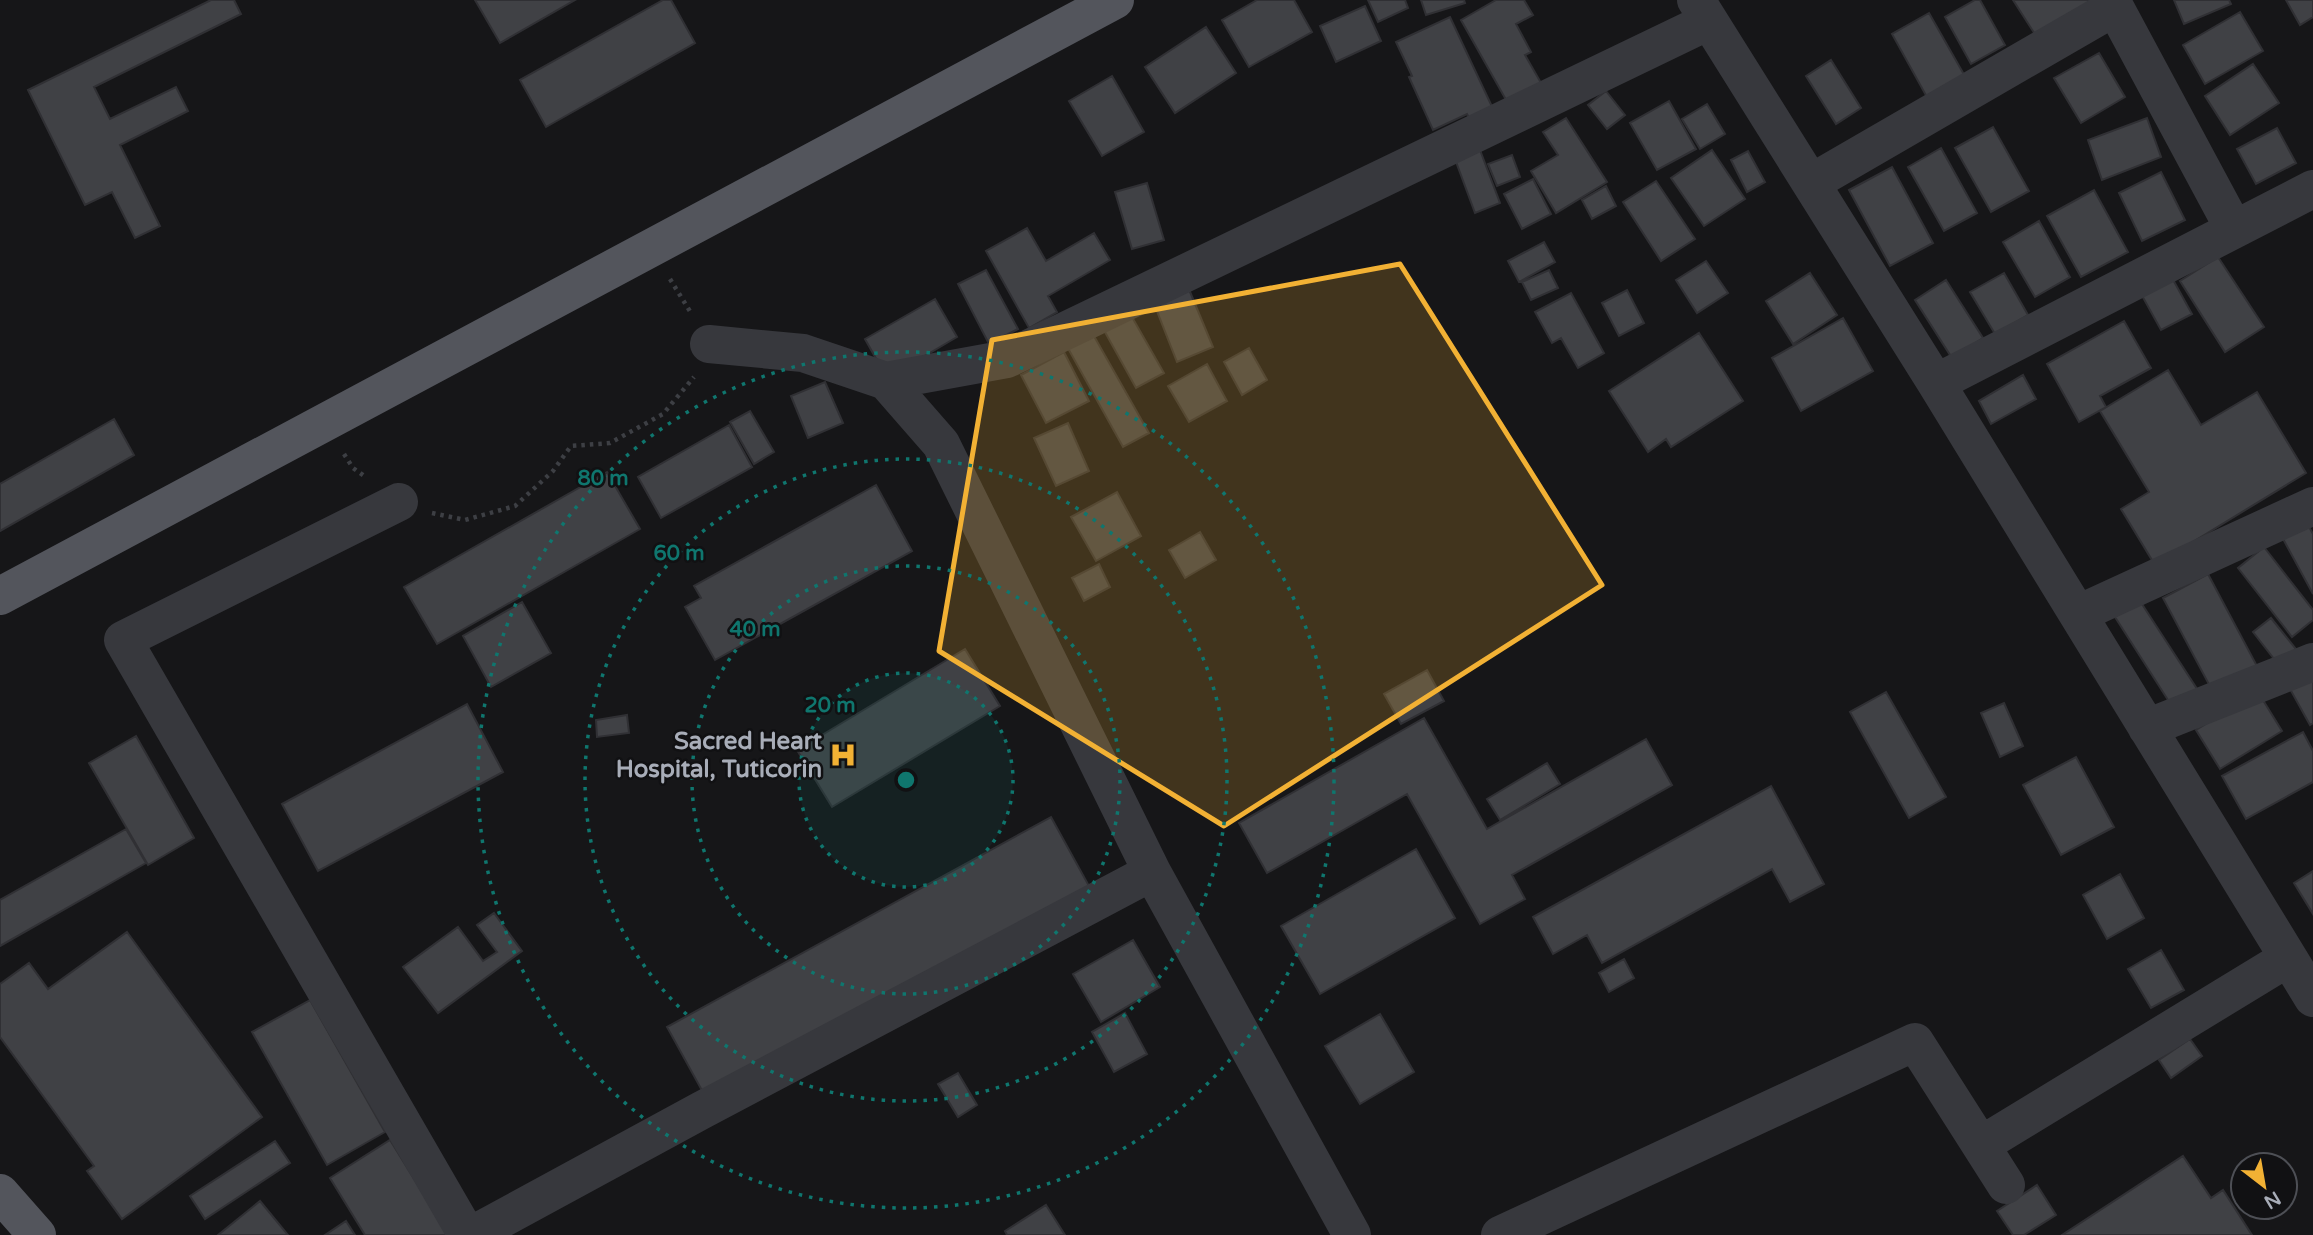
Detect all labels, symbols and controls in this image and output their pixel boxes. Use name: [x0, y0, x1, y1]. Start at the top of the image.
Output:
text: 80 m: [577, 466, 629, 491]
text: 60 m: [653, 541, 705, 566]
text: 40 m: [729, 617, 781, 642]
text: 20 m: [804, 693, 856, 718]
place label: Sacred Heart Hospital, Tuticorin: [616, 727, 823, 784]
hospital icon: Sacred Heart Hospital, Tuticorin: [828, 740, 858, 770]
centre of rings: [894, 768, 918, 792]
north arrow: [2229, 1151, 2299, 1221]
text: N: [2260, 1186, 2284, 1213]

